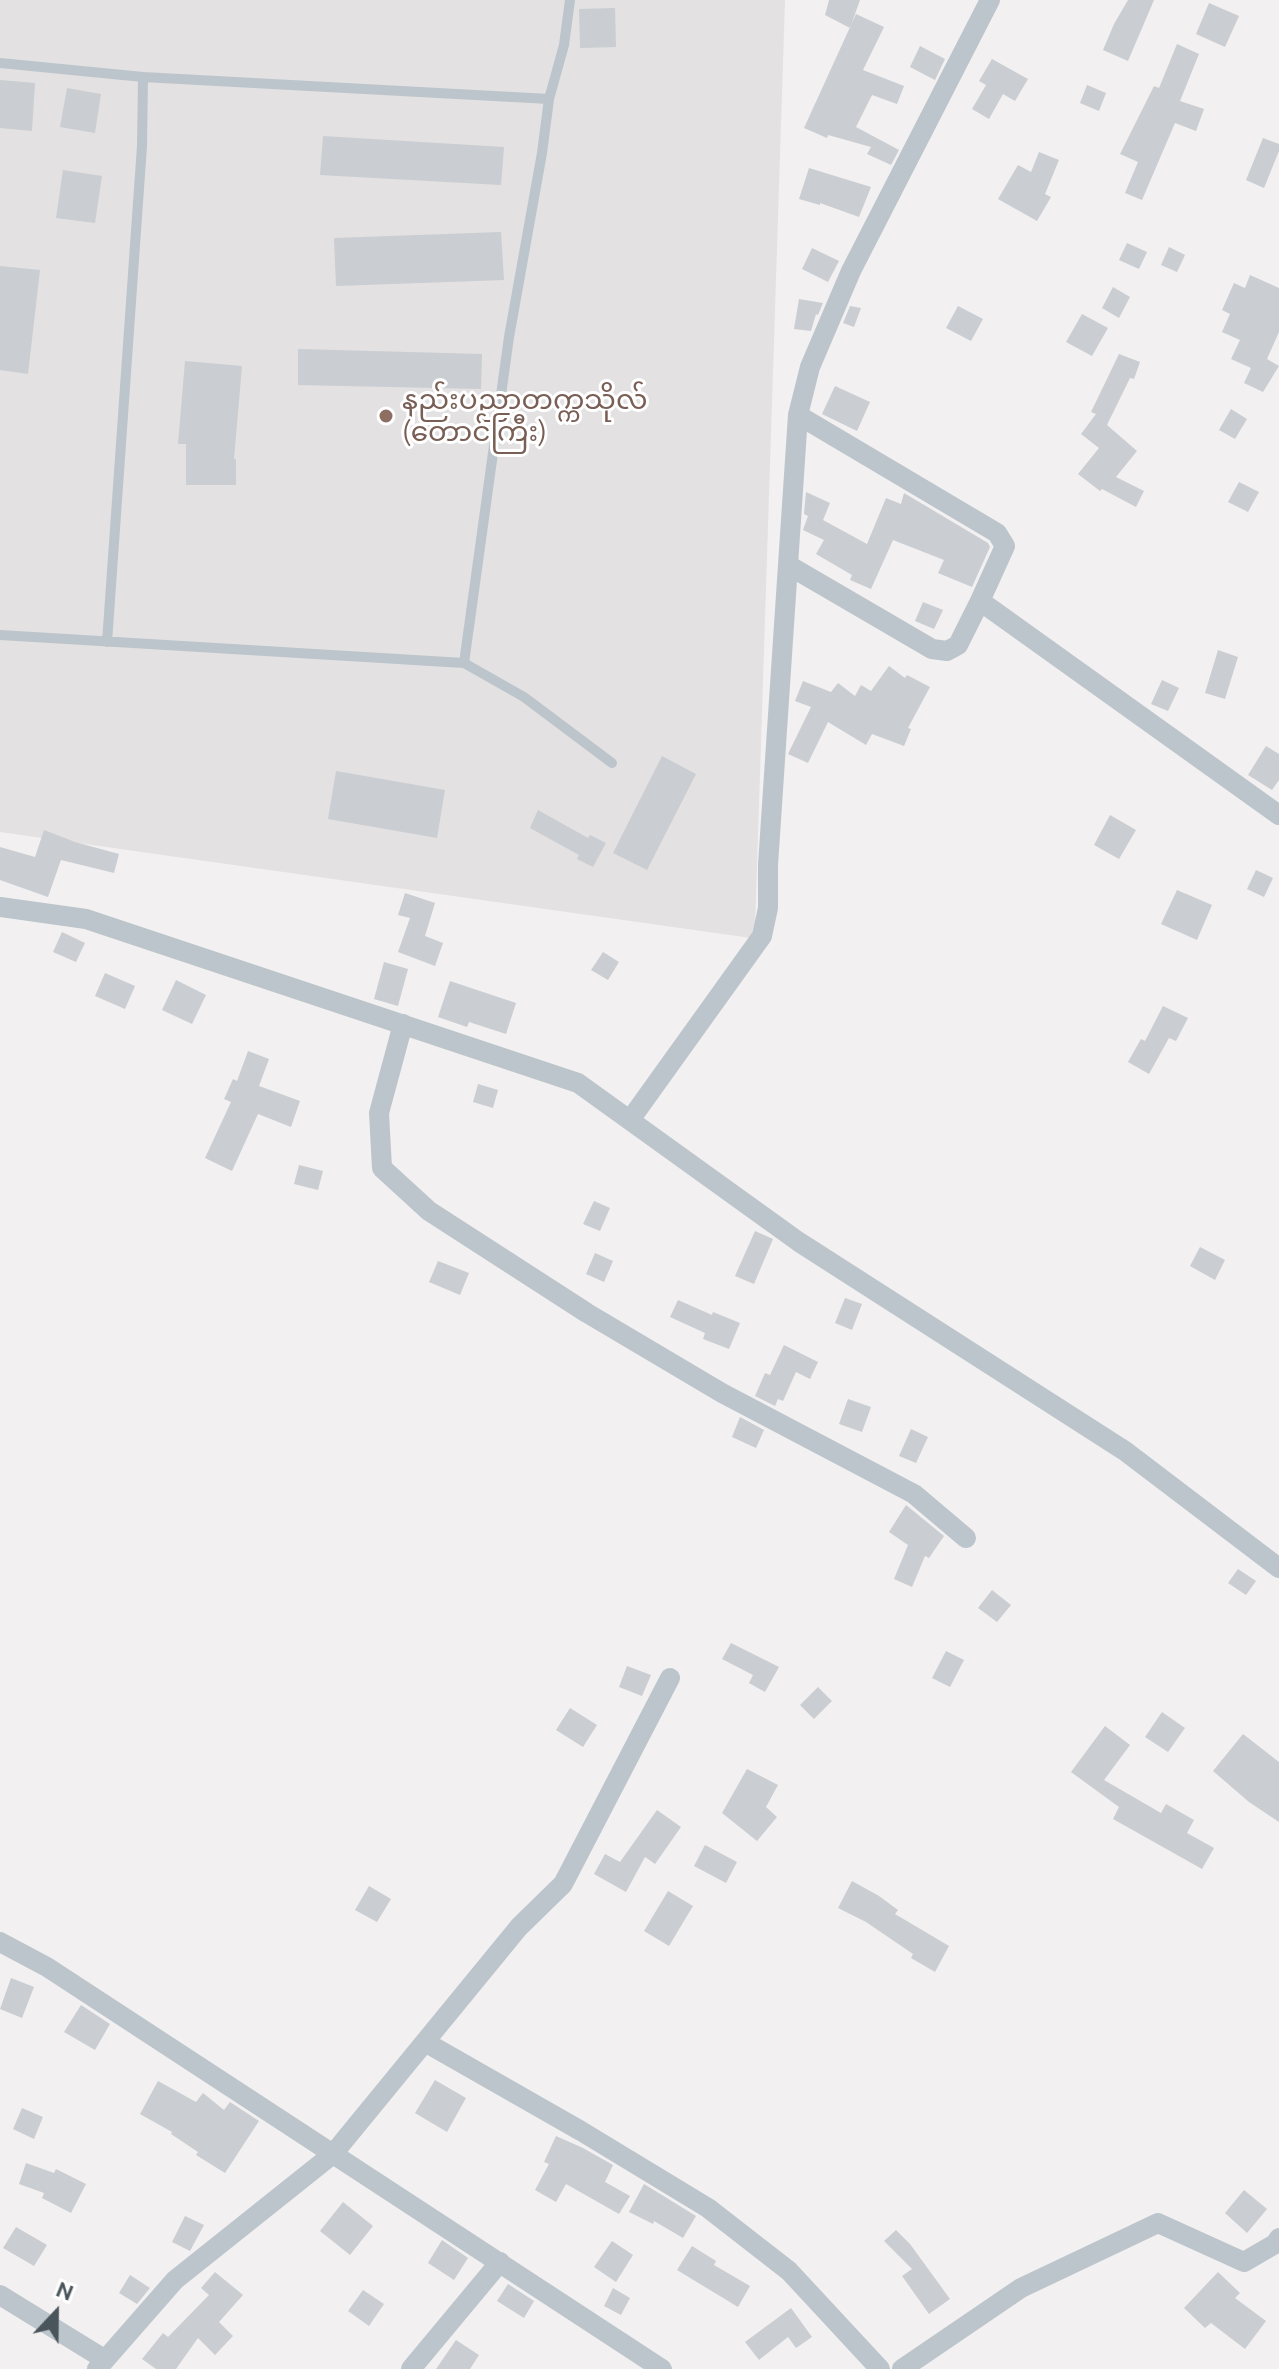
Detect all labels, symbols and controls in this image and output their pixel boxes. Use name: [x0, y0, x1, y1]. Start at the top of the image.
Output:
place label: နည်းပညာတက္ကသိုလ် (တောင်ကြီး): [402, 383, 647, 449]
marker: နည်းပညာတက္ကသိုလ် (တောင်ကြီး): [377, 407, 395, 425]
north arrow: [16, 2273, 96, 2353]
text: N: [53, 2276, 77, 2305]

